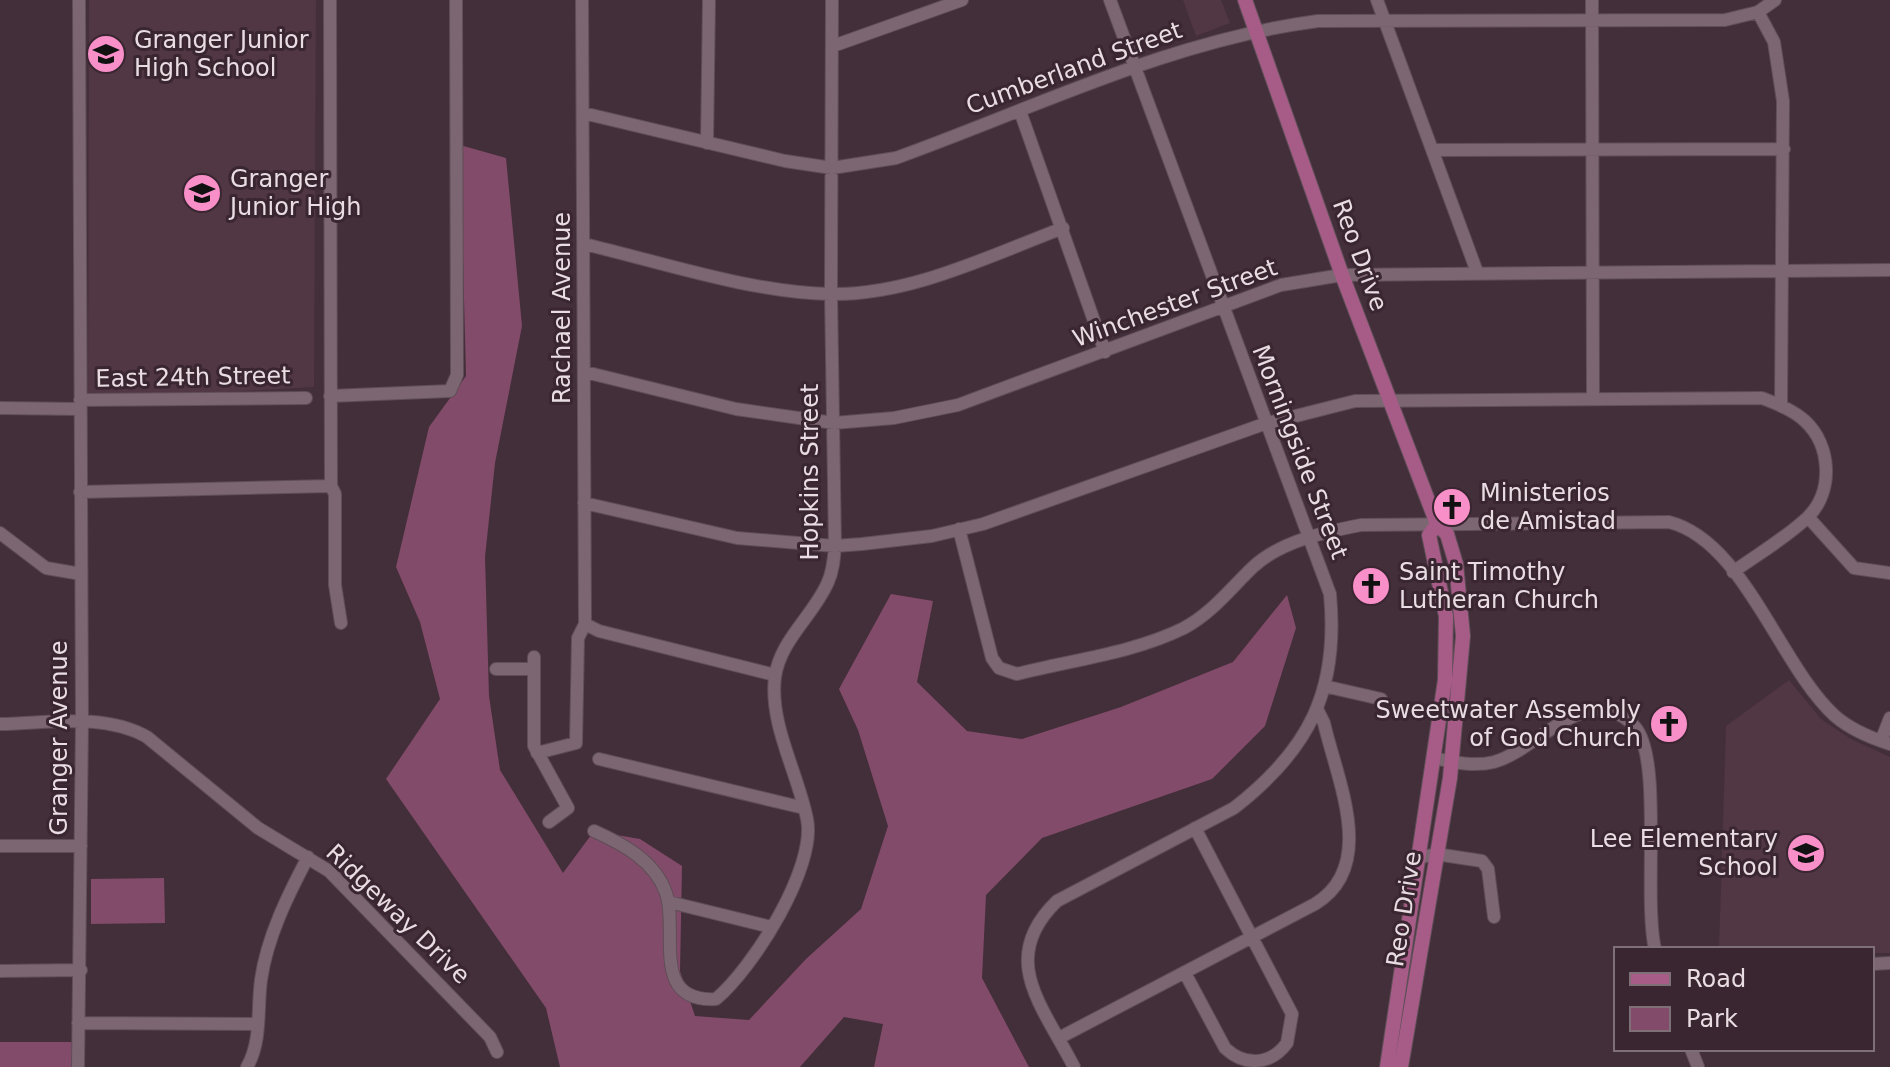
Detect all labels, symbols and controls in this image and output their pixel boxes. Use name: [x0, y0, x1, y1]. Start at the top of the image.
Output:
street label: Cumberland Street: [962, 16, 1186, 120]
place label: Granger Junior High School: [134, 26, 309, 82]
school or university icon: Granger Junior High School: [85, 33, 127, 75]
place label: Granger Junior High: [228, 165, 362, 221]
school or university icon: Granger Junior High: [181, 172, 223, 214]
street label: Reo Drive: [1327, 195, 1393, 315]
street label: Rachael Avenue: [548, 212, 576, 404]
street label: Winchester Street: [1069, 253, 1281, 353]
street label: Morningside Street: [1246, 341, 1354, 563]
street label: East 24th Street: [95, 361, 291, 393]
street label: Hopkins Street: [796, 384, 824, 560]
place label: Ministerios de Amistad: [1480, 479, 1616, 535]
church icon: Ministerios de Amistad: [1431, 486, 1473, 528]
place label: Saint Timothy Lutheran Church: [1399, 558, 1599, 614]
church icon: Saint Timothy Lutheran Church: [1350, 565, 1392, 607]
street label: Granger Avenue: [45, 640, 73, 836]
place label: Sweetwater Assembly of God Church: [1376, 696, 1641, 752]
church icon: Sweetwater Assembly of God Church: [1648, 703, 1690, 745]
place label: Lee Elementary School: [1590, 825, 1778, 881]
school or university icon: Lee Elementary School: [1785, 832, 1827, 874]
street label: Ridgeway Drive: [320, 838, 476, 990]
street label: Reo Drive: [1381, 849, 1427, 969]
legend: [1614, 947, 1874, 1051]
text: Road: [1686, 965, 1746, 993]
text: Park: [1686, 1005, 1738, 1033]

